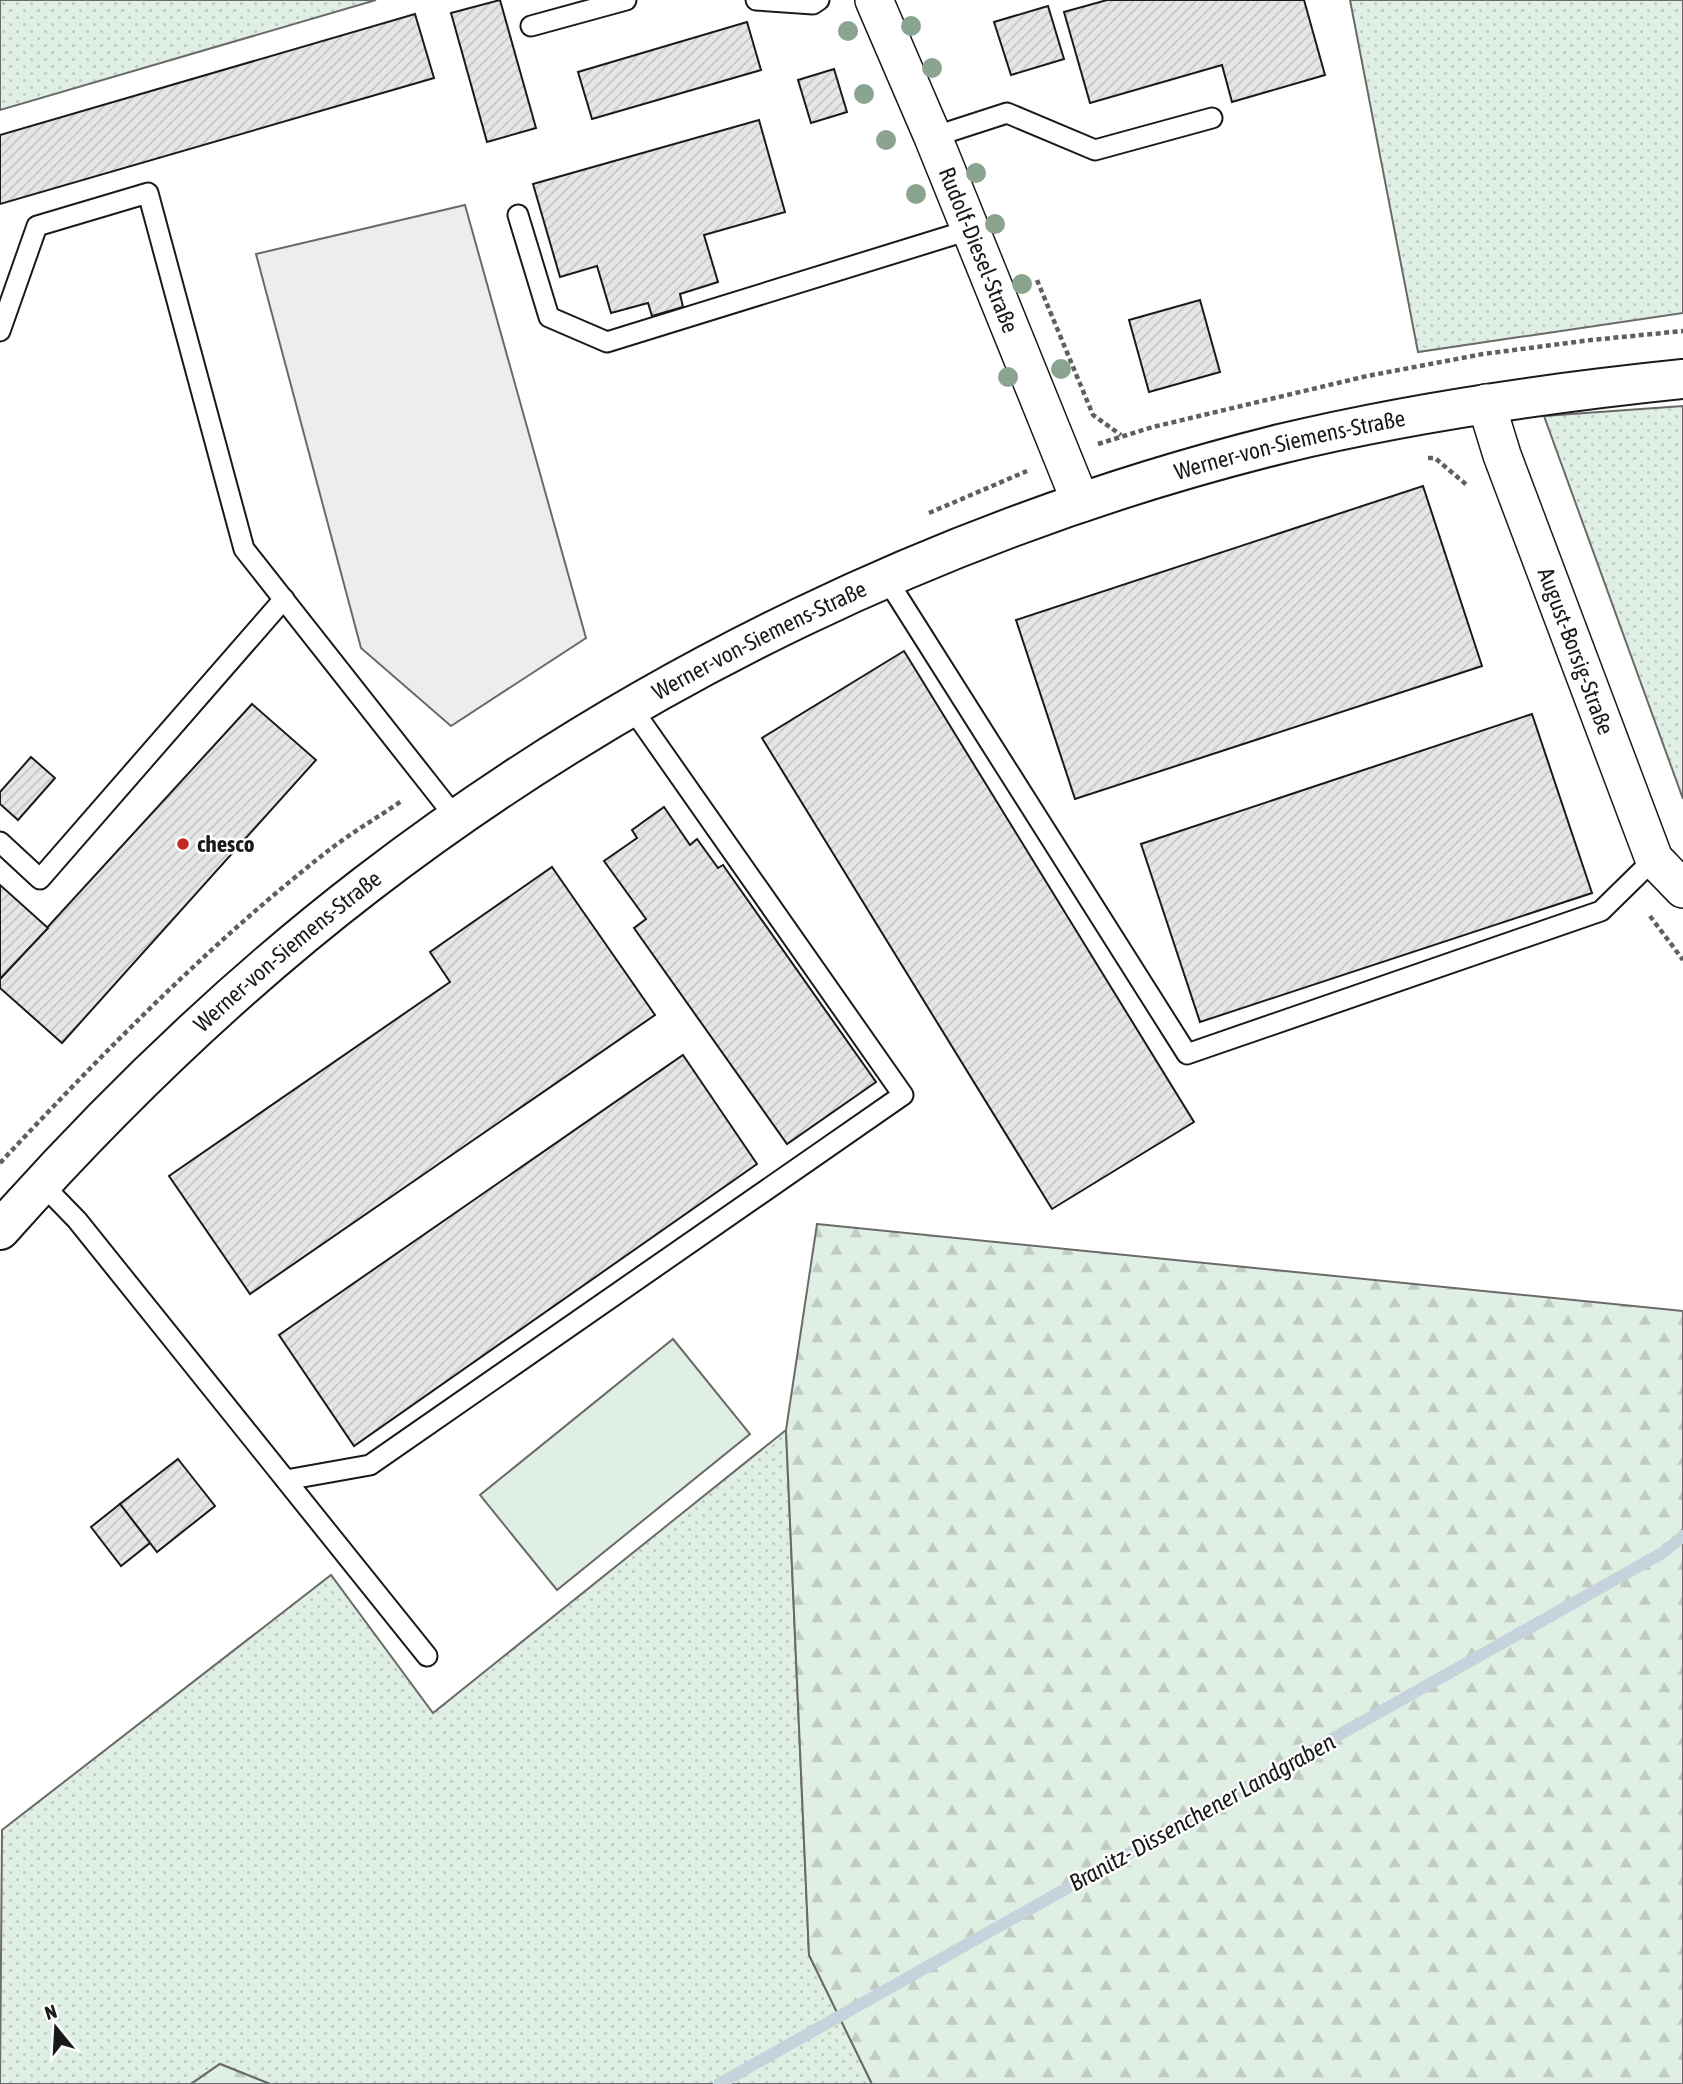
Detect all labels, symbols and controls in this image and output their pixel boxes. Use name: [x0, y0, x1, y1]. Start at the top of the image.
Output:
street label: Rudolf-Diesel-Straße: [934, 163, 1024, 337]
street label: Werner-von-Siemens-Straße: [1171, 405, 1407, 485]
street label: August-Borsig-Straße: [1533, 564, 1619, 738]
street label: Werner-von-Siemens-Straße: [648, 576, 870, 705]
place label: chesco: [197, 831, 255, 857]
marker: chesco: [175, 836, 191, 852]
street label: Werner-von-Siemens-Straße: [189, 865, 386, 1037]
water label: Branitz- Dissenchener Landgraben: [1064, 1727, 1340, 1896]
north arrow: [21, 1993, 91, 2063]
text: N: [42, 2000, 59, 2024]

